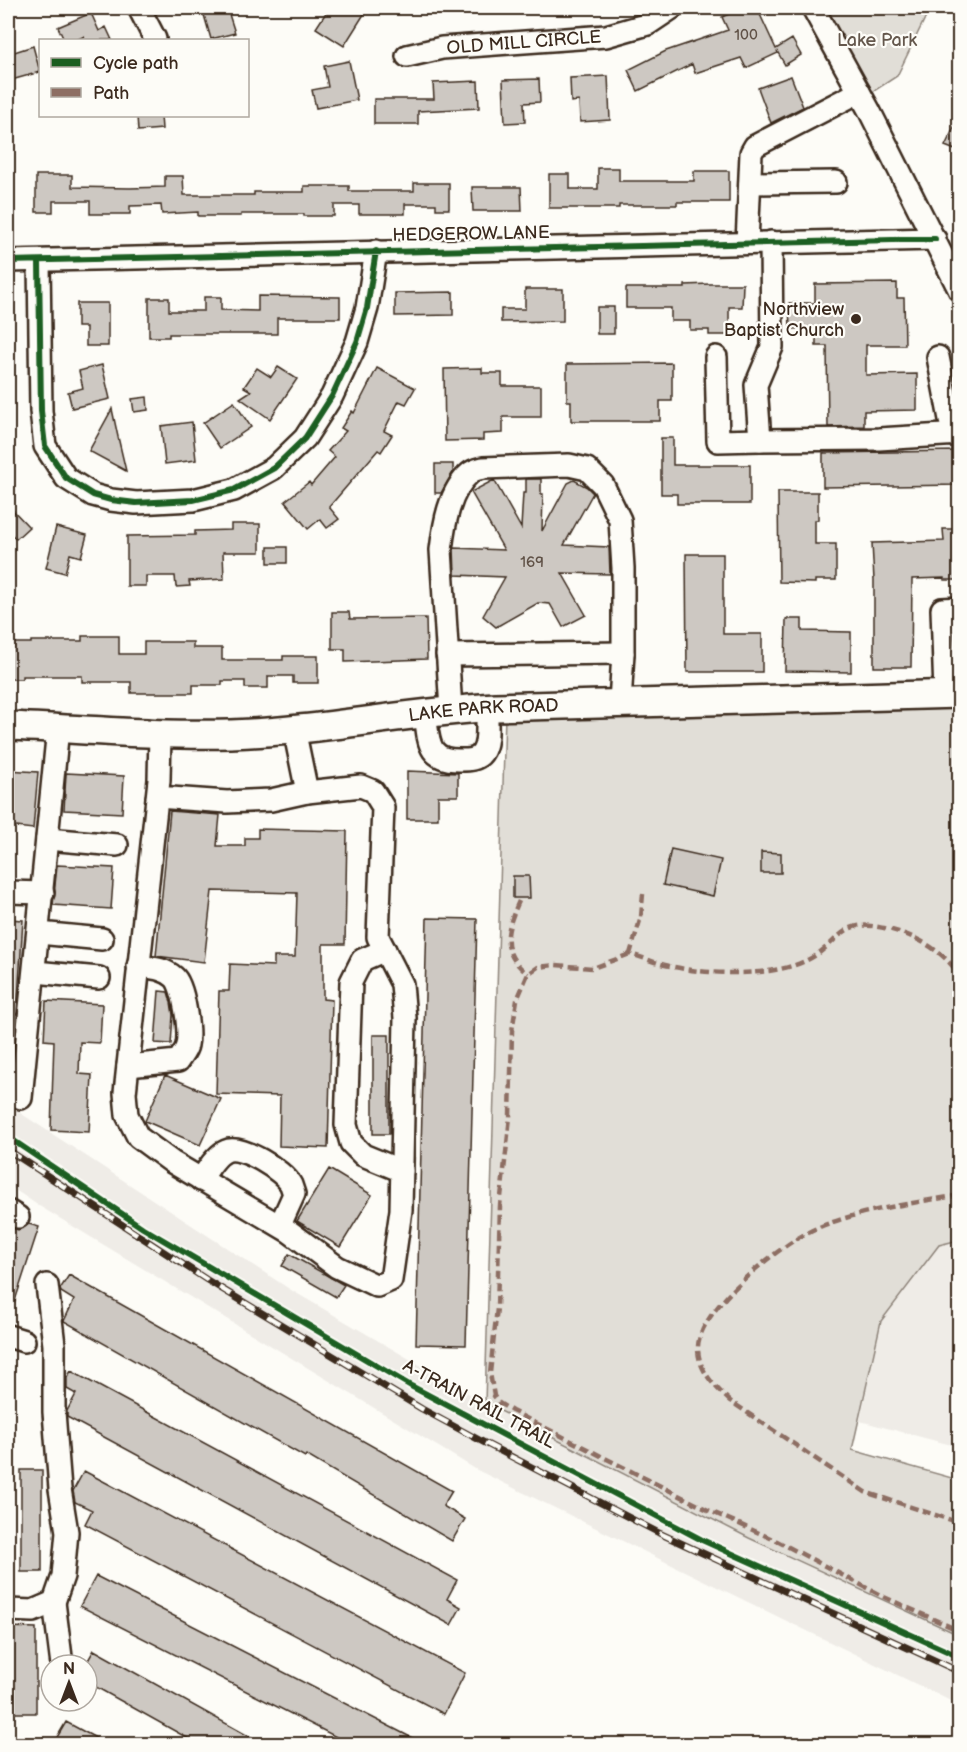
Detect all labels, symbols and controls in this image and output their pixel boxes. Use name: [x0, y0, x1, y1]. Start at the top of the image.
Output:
street label: OLD MILL CIRCLE: [446, 26, 602, 58]
house number: 100: [734, 26, 758, 45]
park label: Lake Park: [837, 30, 917, 51]
legend: [39, 39, 249, 117]
text: Cycle path: [93, 53, 179, 74]
text: Path: [93, 83, 129, 104]
street label: HEDGEROW LANE: [392, 222, 550, 246]
place label: Northview Baptist Church: [724, 299, 844, 341]
marker: Northview Baptist Church: [849, 312, 863, 326]
house number: 169: [520, 553, 544, 572]
street label: LAKE PARK ROAD: [407, 695, 559, 726]
street label: A-TRAIN RAIL TRAIL: [399, 1355, 559, 1453]
north arrow: [39, 1653, 99, 1713]
text: N: [63, 1660, 75, 1679]

